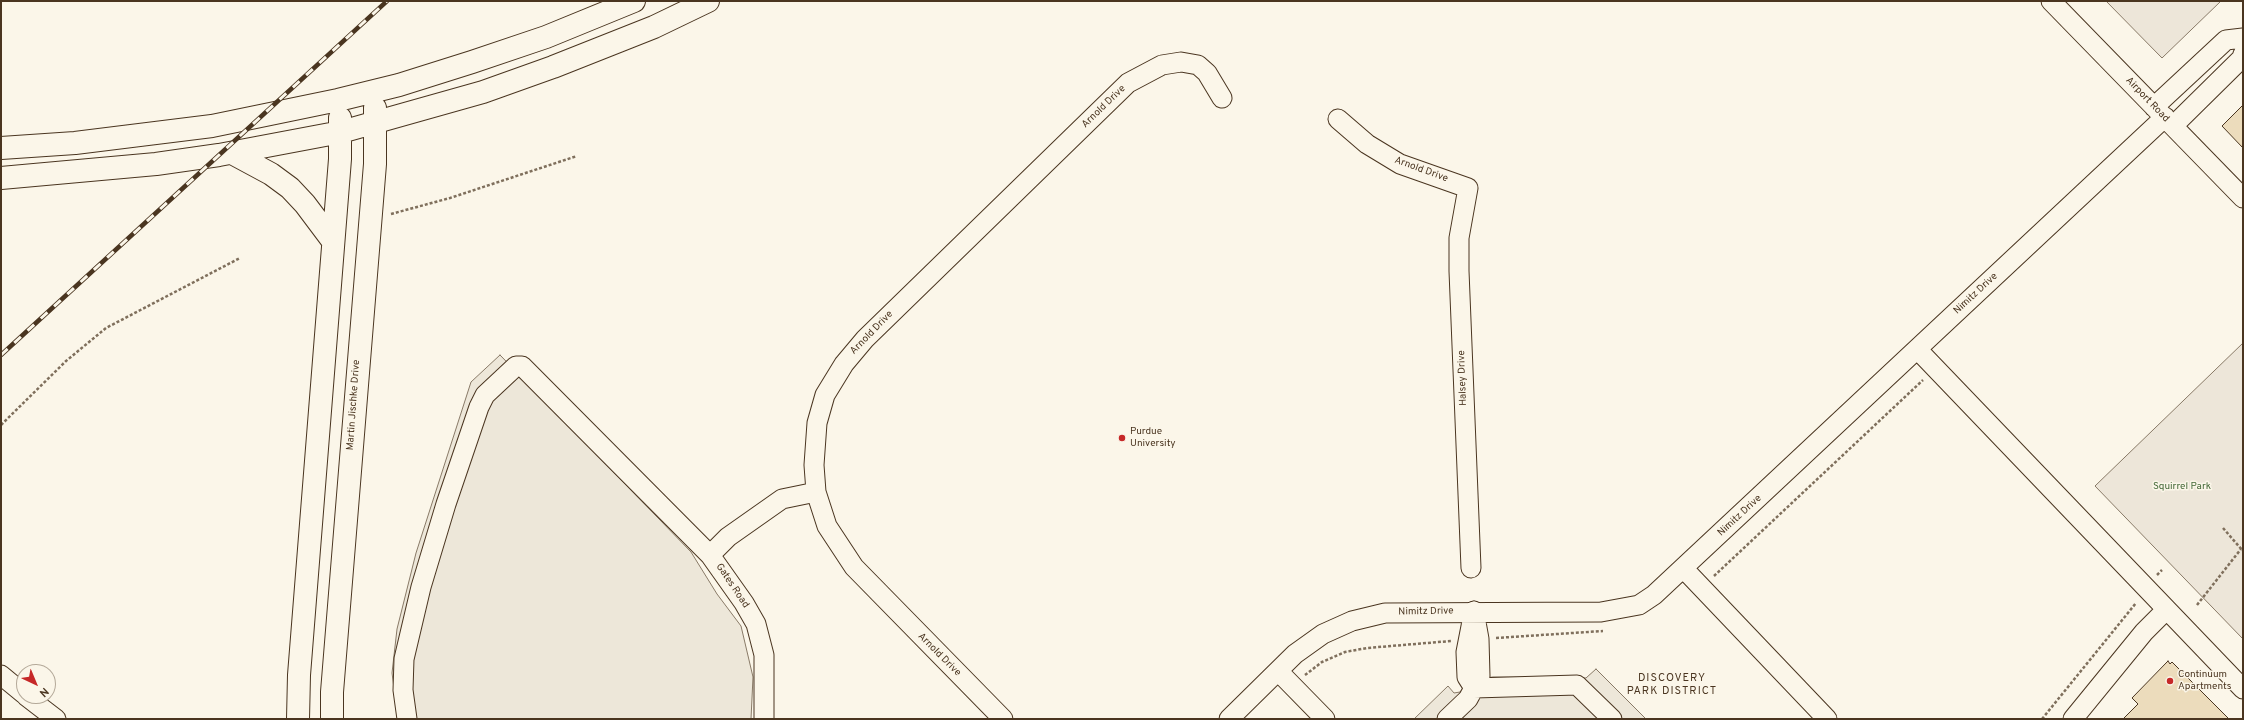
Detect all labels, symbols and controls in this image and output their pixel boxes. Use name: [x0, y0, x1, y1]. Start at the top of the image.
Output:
street label: Airport Road: [2123, 75, 2171, 125]
street label: Arnold Drive: [1080, 83, 1128, 131]
street label: Arnold Drive: [1393, 155, 1449, 185]
street label: Nimitz Drive: [1952, 271, 2000, 317]
street label: Arnold Drive: [848, 309, 896, 357]
street label: Halsey Drive: [1456, 350, 1470, 406]
street label: Martin Jischke Drive: [345, 359, 363, 451]
place label: Purdue University: [1130, 426, 1176, 450]
marker: Purdue University: [1117, 433, 1127, 443]
park label: Squirrel Park: [2153, 481, 2211, 493]
street label: Nimitz Drive: [1716, 493, 1764, 539]
street label: Gates Road: [713, 561, 751, 611]
street label: Nimitz Drive: [1398, 606, 1454, 618]
street label: Arnold Drive: [915, 631, 963, 679]
north arrow: [16, 664, 56, 704]
place label: Continuum Apartments: [2178, 669, 2231, 692]
district label: DISCOVERY PARK DISTRICT: [1627, 672, 1717, 698]
marker: Continuum Apartments: [2165, 676, 2175, 686]
text: N: [36, 684, 51, 700]

